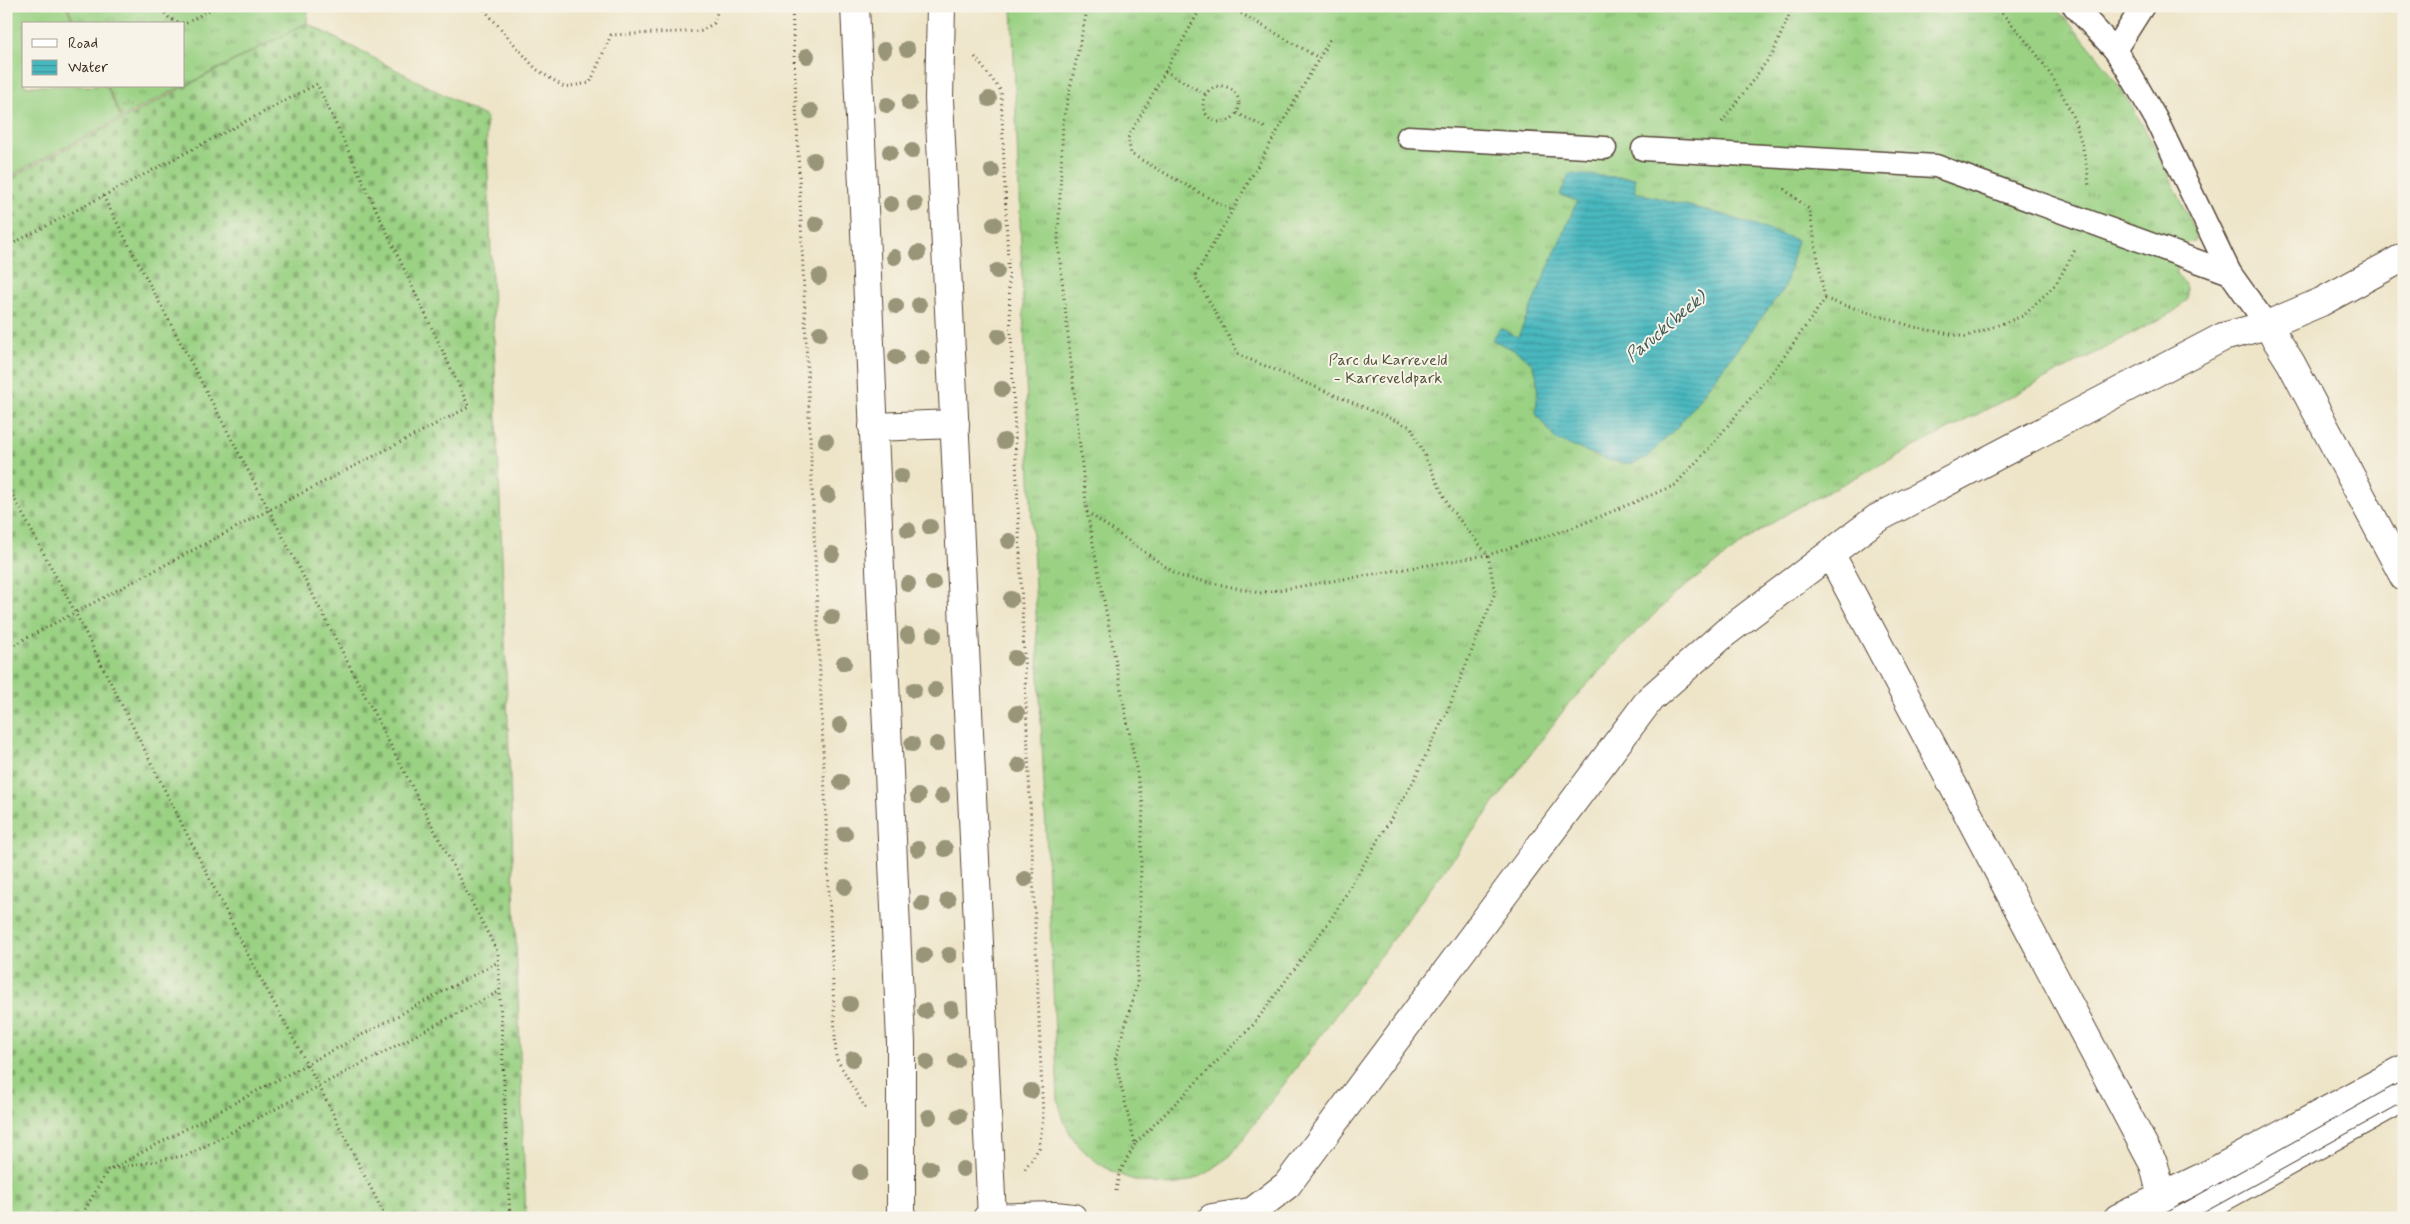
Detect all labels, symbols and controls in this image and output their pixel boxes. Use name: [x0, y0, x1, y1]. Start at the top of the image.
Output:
legend: [22, 22, 185, 88]
text: Road: [68, 34, 98, 54]
text: Water: [68, 58, 108, 78]
water label: Paruck(beek): [1621, 285, 1713, 368]
park label: Parc du Karreveld - Karreveldpark: [1329, 350, 1447, 389]

